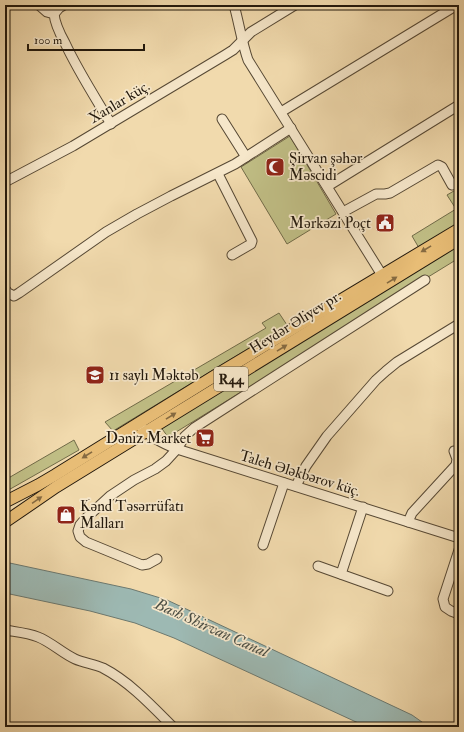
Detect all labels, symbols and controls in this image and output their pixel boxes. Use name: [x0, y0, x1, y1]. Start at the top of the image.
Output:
scale bar: [28, 26, 144, 52]
text: 100 m: [34, 33, 63, 48]
street label: Xanlar küç.: [85, 77, 153, 128]
place label: Şirvan şəhər Məscidi: [289, 149, 363, 185]
mosque icon: Şirvan şəhər Məscidi: [264, 156, 286, 178]
public building icon: Mərkəzi Poçt: [374, 212, 396, 234]
place label: Mərkəzi Poçt: [290, 214, 371, 233]
one-way arrow: [421, 245, 431, 253]
one-way arrow: [386, 276, 398, 283]
street label: Heydər Əliyev pr.: [246, 287, 345, 359]
one-way arrow: [276, 344, 288, 351]
school or university icon: 11 saylı Məktəb: [84, 364, 106, 386]
place label: 11 saylı Məktəb: [109, 366, 199, 385]
road number: R44: [214, 367, 248, 391]
one-way arrow: [166, 412, 176, 420]
supermarket icon: Dəniz Market: [194, 427, 216, 449]
place label: Dəniz Market: [106, 429, 191, 448]
street label: Taleh Ələkbərov küç.: [237, 446, 363, 501]
one-way arrow: [82, 451, 92, 459]
one-way arrow: [32, 496, 42, 504]
place label: Kənd Təsərrüfatı Malları: [80, 497, 184, 533]
shop icon: Kənd Təsərrüfatı Malları: [55, 504, 77, 526]
water label: Bash Shirvan Canal: [151, 594, 273, 662]

